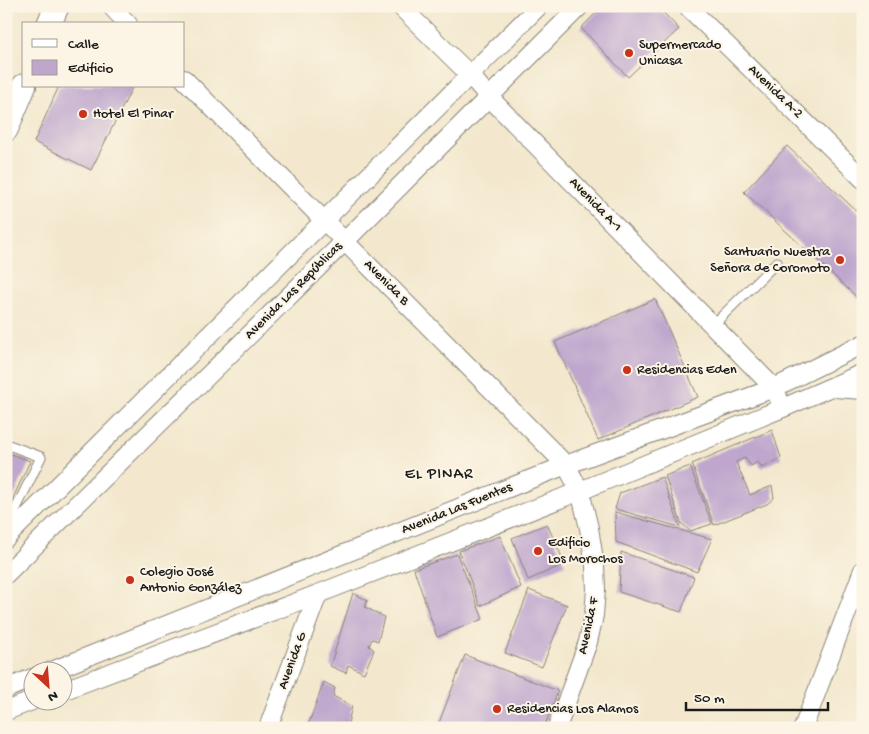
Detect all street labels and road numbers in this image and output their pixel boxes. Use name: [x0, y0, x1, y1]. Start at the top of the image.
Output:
street label: Avenida A-2: [744, 62, 806, 123]
street label: Avenida A-1: [565, 174, 625, 236]
street label: Avenida Las Repúblicas: [242, 238, 347, 343]
street label: Avenida B: [360, 257, 413, 310]
street label: Avenida Las Fuentes: [399, 479, 516, 539]
street label: Avenida F: [575, 595, 603, 656]
street label: Avenida G: [275, 629, 312, 692]

